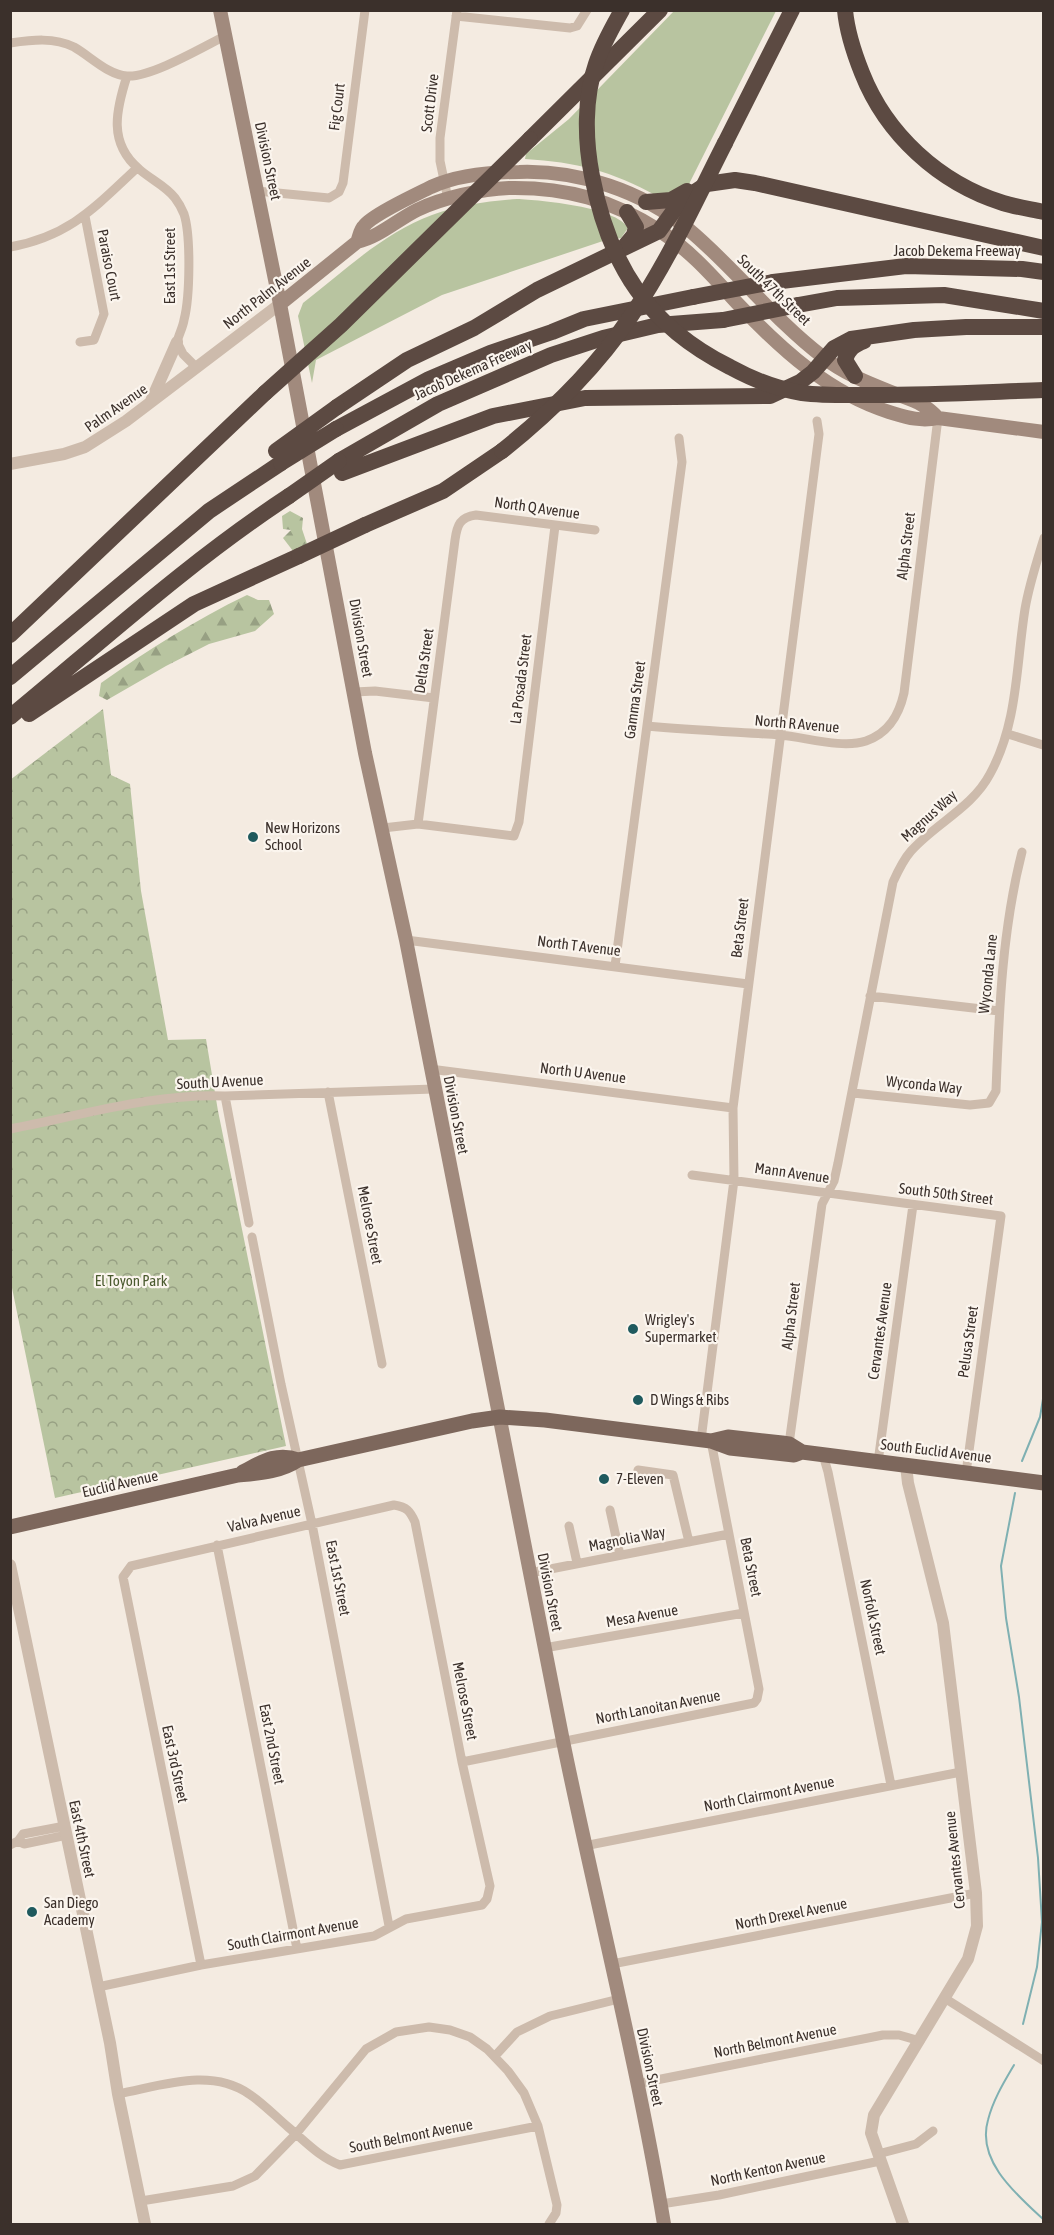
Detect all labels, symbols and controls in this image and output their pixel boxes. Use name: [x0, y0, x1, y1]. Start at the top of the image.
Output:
street label: Scott Drive: [417, 73, 442, 133]
street label: Fig Court: [325, 82, 348, 132]
street label: Division Street: [252, 120, 285, 202]
street label: Paraiso Court: [94, 228, 125, 302]
street label: East 1st Street: [161, 228, 178, 304]
street label: Jacob Dekema Freeway: [893, 242, 1021, 259]
street label: South 47th Street: [734, 251, 814, 329]
street label: North Palm Avenue: [220, 253, 314, 332]
street label: Jacob Dekema Freeway: [411, 336, 534, 403]
street label: Palm Avenue: [81, 380, 150, 435]
street label: North Q Avenue: [493, 493, 581, 522]
street label: Alpha Street: [893, 511, 918, 581]
street label: Division Street: [346, 597, 377, 679]
street label: Delta Street: [411, 627, 436, 695]
street label: La Posada Street: [507, 633, 534, 725]
street label: Gamma Street: [621, 660, 648, 740]
street label: North R Avenue: [754, 711, 840, 736]
street label: Magnus Way: [897, 786, 960, 845]
place label: New Horizons School: [265, 819, 340, 853]
marker: New Horizons School: [246, 830, 260, 844]
street label: Beta Street: [727, 897, 752, 959]
street label: North T Avenue: [536, 932, 622, 959]
street label: Wyconda Lane: [975, 933, 1000, 1015]
street label: North U Avenue: [539, 1059, 627, 1086]
street label: South U Avenue: [176, 1071, 264, 1092]
street label: Wyconda Way: [885, 1072, 963, 1097]
street label: Division Street: [441, 1074, 472, 1156]
street label: Mann Avenue: [754, 1159, 831, 1186]
street label: South 50th Street: [898, 1179, 994, 1208]
street label: Melrose Street: [355, 1184, 386, 1265]
park label: El Toyon Park: [95, 1272, 168, 1289]
street label: Alpha Street: [778, 1281, 803, 1351]
street label: Cervantes Avenue: [864, 1281, 895, 1381]
street label: Pelusa Street: [954, 1305, 981, 1379]
place label: Wrigley's Supermarket: [645, 1311, 717, 1345]
marker: Wrigley's Supermarket: [626, 1322, 640, 1336]
place label: D Wings & Ribs: [650, 1391, 729, 1408]
marker: D Wings & Ribs: [631, 1393, 645, 1407]
street label: South Euclid Avenue: [880, 1435, 993, 1466]
street label: Euclid Avenue: [80, 1466, 160, 1500]
place label: 7-Eleven: [616, 1470, 664, 1487]
marker: 7-Eleven: [597, 1472, 611, 1486]
street label: Valva Avenue: [226, 1502, 302, 1535]
street label: Magnolia Way: [587, 1523, 667, 1554]
street label: Beta Street: [737, 1536, 766, 1598]
street label: East 1st Street: [323, 1539, 354, 1617]
street label: Division Street: [535, 1551, 566, 1633]
street label: Norfolk Street: [857, 1578, 890, 1656]
street label: Mesa Avenue: [605, 1601, 679, 1630]
street label: Melrose Street: [450, 1660, 481, 1741]
street label: North Lanoitan Avenue: [594, 1686, 722, 1727]
street label: East 2nd Street: [256, 1702, 289, 1785]
street label: East 3rd Street: [159, 1724, 192, 1804]
street label: North Clairmont Avenue: [702, 1772, 836, 1814]
street label: East 4th Street: [66, 1799, 99, 1879]
street label: Cervantes Avenue: [941, 1810, 968, 1910]
place label: San Diego Academy: [44, 1894, 98, 1928]
street label: North Drexel Avenue: [734, 1894, 848, 1933]
marker: San Diego Academy: [25, 1905, 39, 1919]
street label: South Clairmont Avenue: [226, 1914, 360, 1953]
street label: North Belmont Avenue: [712, 2020, 838, 2061]
street label: Division Street: [634, 2026, 667, 2108]
street label: South Belmont Avenue: [348, 2115, 474, 2156]
street label: North Kenton Avenue: [709, 2148, 827, 2189]

